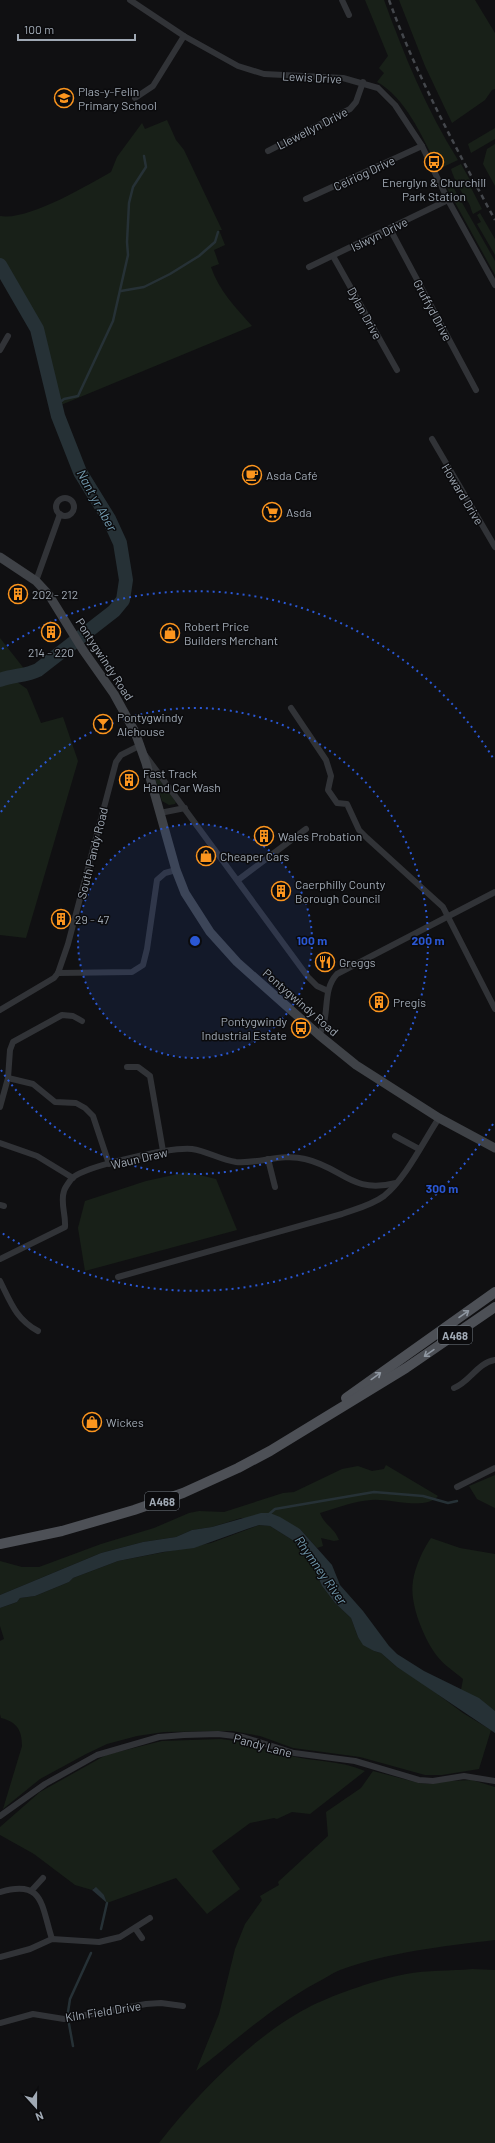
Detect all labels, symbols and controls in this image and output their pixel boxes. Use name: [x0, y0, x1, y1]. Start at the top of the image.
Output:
scale bar: [18, 16, 135, 42]
text: 100 m: [24, 22, 54, 36]
street label: Lewis Drive: [282, 68, 342, 86]
place label: Plas-y-Felin Primary School: [78, 84, 157, 112]
school or university icon: Plas-y-Felin Primary School: [53, 87, 75, 109]
street label: Llewellyn Drive: [274, 104, 350, 152]
bus stop icon: Energlyn & Churchill Park Station: [423, 151, 445, 173]
street label: Ceiriog Drive: [331, 153, 397, 193]
place label: Energlyn & Churchill Park Station: [382, 175, 486, 203]
street label: Islwyn Drive: [348, 214, 410, 254]
street label: Gruffyd Drive: [411, 277, 455, 343]
street label: Dylan Drive: [345, 285, 385, 341]
street label: Howard Drive: [439, 461, 487, 527]
cafe icon: Asda Café: [241, 464, 263, 486]
water label: Nant yr Aber: [74, 466, 121, 534]
place label: Asda Café: [266, 468, 318, 482]
supermarket icon: Asda: [261, 501, 283, 523]
place label: Asda: [286, 505, 312, 519]
building icon: 202 - 212: [7, 583, 29, 605]
place label: 202 - 212: [32, 587, 78, 601]
street label: Pontygwindy Road: [73, 615, 137, 703]
place label: Robert Price Builders Merchant: [184, 619, 278, 647]
building icon: 214 - 220: [40, 621, 62, 643]
shop icon: Robert Price Builders Merchant: [159, 622, 181, 644]
place label: 214 - 220: [28, 645, 74, 659]
place label: Pontygwindy Alehouse: [117, 710, 184, 738]
bar icon: Pontygwindy Alehouse: [92, 713, 114, 735]
place label: Fast Track Hand Car Wash: [143, 766, 221, 794]
building icon: Fast Track Hand Car Wash: [118, 769, 140, 791]
street label: South Pandy Road: [74, 806, 110, 900]
building icon: Wales Probation: [253, 825, 275, 847]
place label: Wales Probation: [278, 829, 362, 843]
shop icon: Cheaper Cars: [195, 845, 217, 867]
place label: Cheaper Cars: [220, 849, 290, 863]
place label: Caerphilly County Borough Council: [295, 877, 386, 905]
building icon: Caerphilly County Borough Council: [270, 880, 292, 902]
building icon: 29 - 47: [50, 908, 72, 930]
place label: 29 - 47: [75, 912, 109, 926]
text: 100 m: [297, 933, 327, 947]
text: 200 m: [412, 933, 444, 947]
centre of rings: [188, 934, 202, 948]
restaurant icon: Greggs: [314, 951, 336, 973]
place label: Greggs: [339, 955, 376, 969]
street label: Pontygwindy Road: [261, 966, 341, 1038]
building icon: Pregis: [368, 991, 390, 1013]
place label: Pregis: [393, 995, 426, 1009]
place label: Pontygwindy Industrial Estate: [202, 1014, 287, 1042]
bus stop icon: Pontygwindy Industrial Estate: [290, 1017, 312, 1039]
street label: Waun Draw: [109, 1145, 169, 1171]
text: 300 m: [426, 1181, 458, 1195]
one-way arrow: [459, 1310, 470, 1318]
road number: A468: [438, 1326, 472, 1344]
one-way arrow: [423, 1349, 434, 1357]
one-way arrow: [370, 1372, 381, 1381]
shop icon: Wickes: [81, 1411, 103, 1433]
place label: Wickes: [106, 1415, 144, 1429]
road number: A468: [145, 1492, 179, 1510]
water label: Rhymney River: [291, 1533, 351, 1608]
street label: Pandy Lane: [232, 1731, 294, 1759]
street label: Kiln Field Drive: [64, 1998, 142, 2024]
north arrow: [16, 2087, 56, 2127]
text: N: [34, 2109, 46, 2124]

